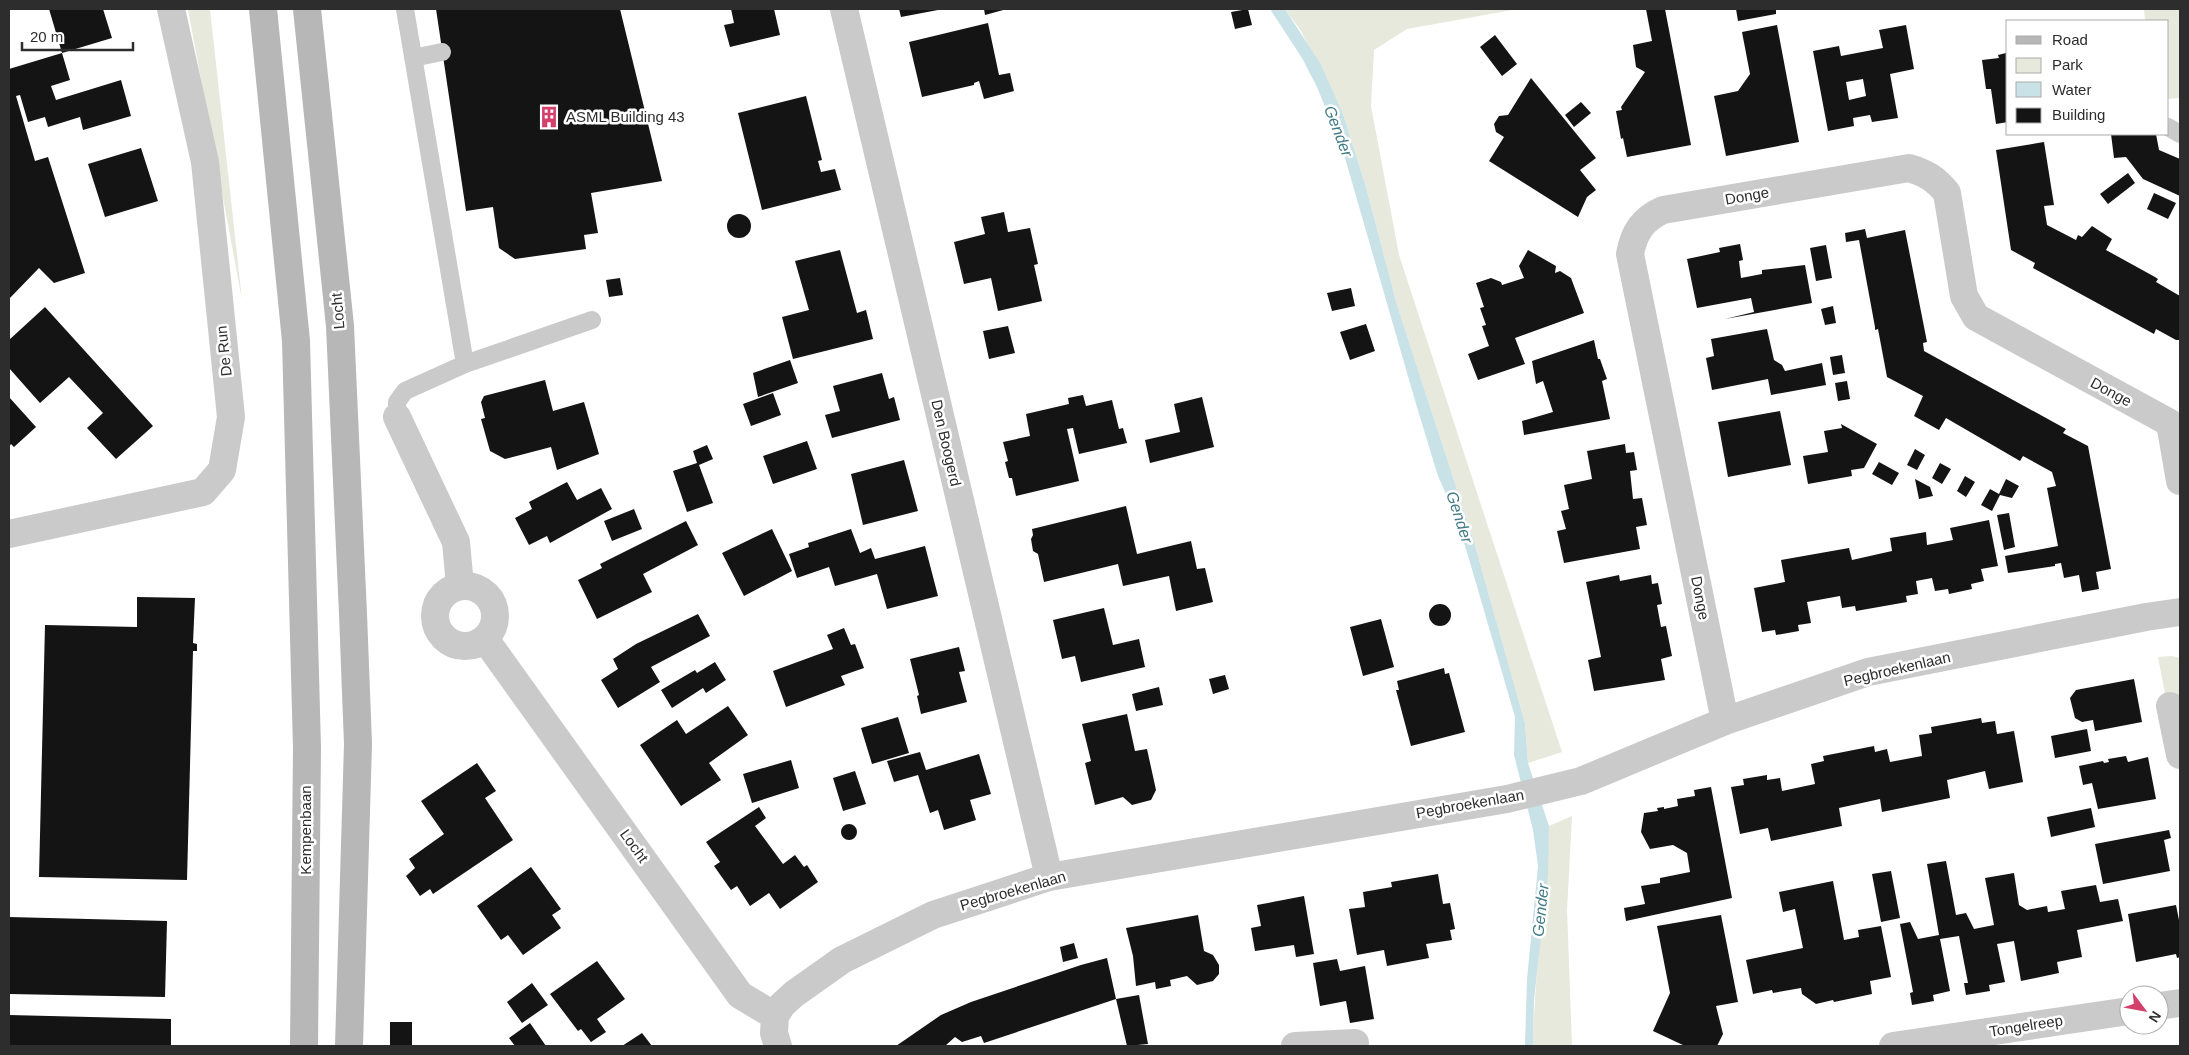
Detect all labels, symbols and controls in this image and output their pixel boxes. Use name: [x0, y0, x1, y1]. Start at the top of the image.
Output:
scale bar: [22, 20, 134, 52]
legend: [2006, 20, 2169, 135]
text: 20 m: [30, 28, 63, 45]
text: Road: [2052, 31, 2088, 48]
text: Park: [2052, 56, 2083, 73]
text: Water: [2052, 81, 2091, 98]
water label: Gender: [1321, 103, 1356, 160]
building icon: ASML Building 43: [536, 104, 562, 130]
text: Building: [2052, 106, 2105, 123]
place label: ASML Building 43: [566, 108, 685, 125]
street label: Donge: [1724, 183, 1770, 208]
street label: Locht: [327, 291, 348, 330]
street label: De Run: [212, 325, 235, 377]
street label: Donge: [2088, 374, 2135, 409]
street label: Den Boogerd: [928, 398, 965, 488]
water label: Gender: [1443, 489, 1476, 546]
street label: Donge: [1688, 575, 1713, 621]
street label: Pegbroekenlaan: [1842, 648, 1952, 689]
street label: Kempenbaan: [297, 785, 314, 875]
street label: Pegbroekenlaan: [1415, 786, 1525, 821]
street label: Locht: [617, 826, 653, 866]
street label: Pegbroekenlaan: [958, 867, 1068, 914]
water label: Gender: [1529, 882, 1552, 937]
north arrow: [2119, 985, 2169, 1035]
text: N: [2146, 1008, 2164, 1025]
street label: Tongelreep: [1988, 1011, 2064, 1040]

